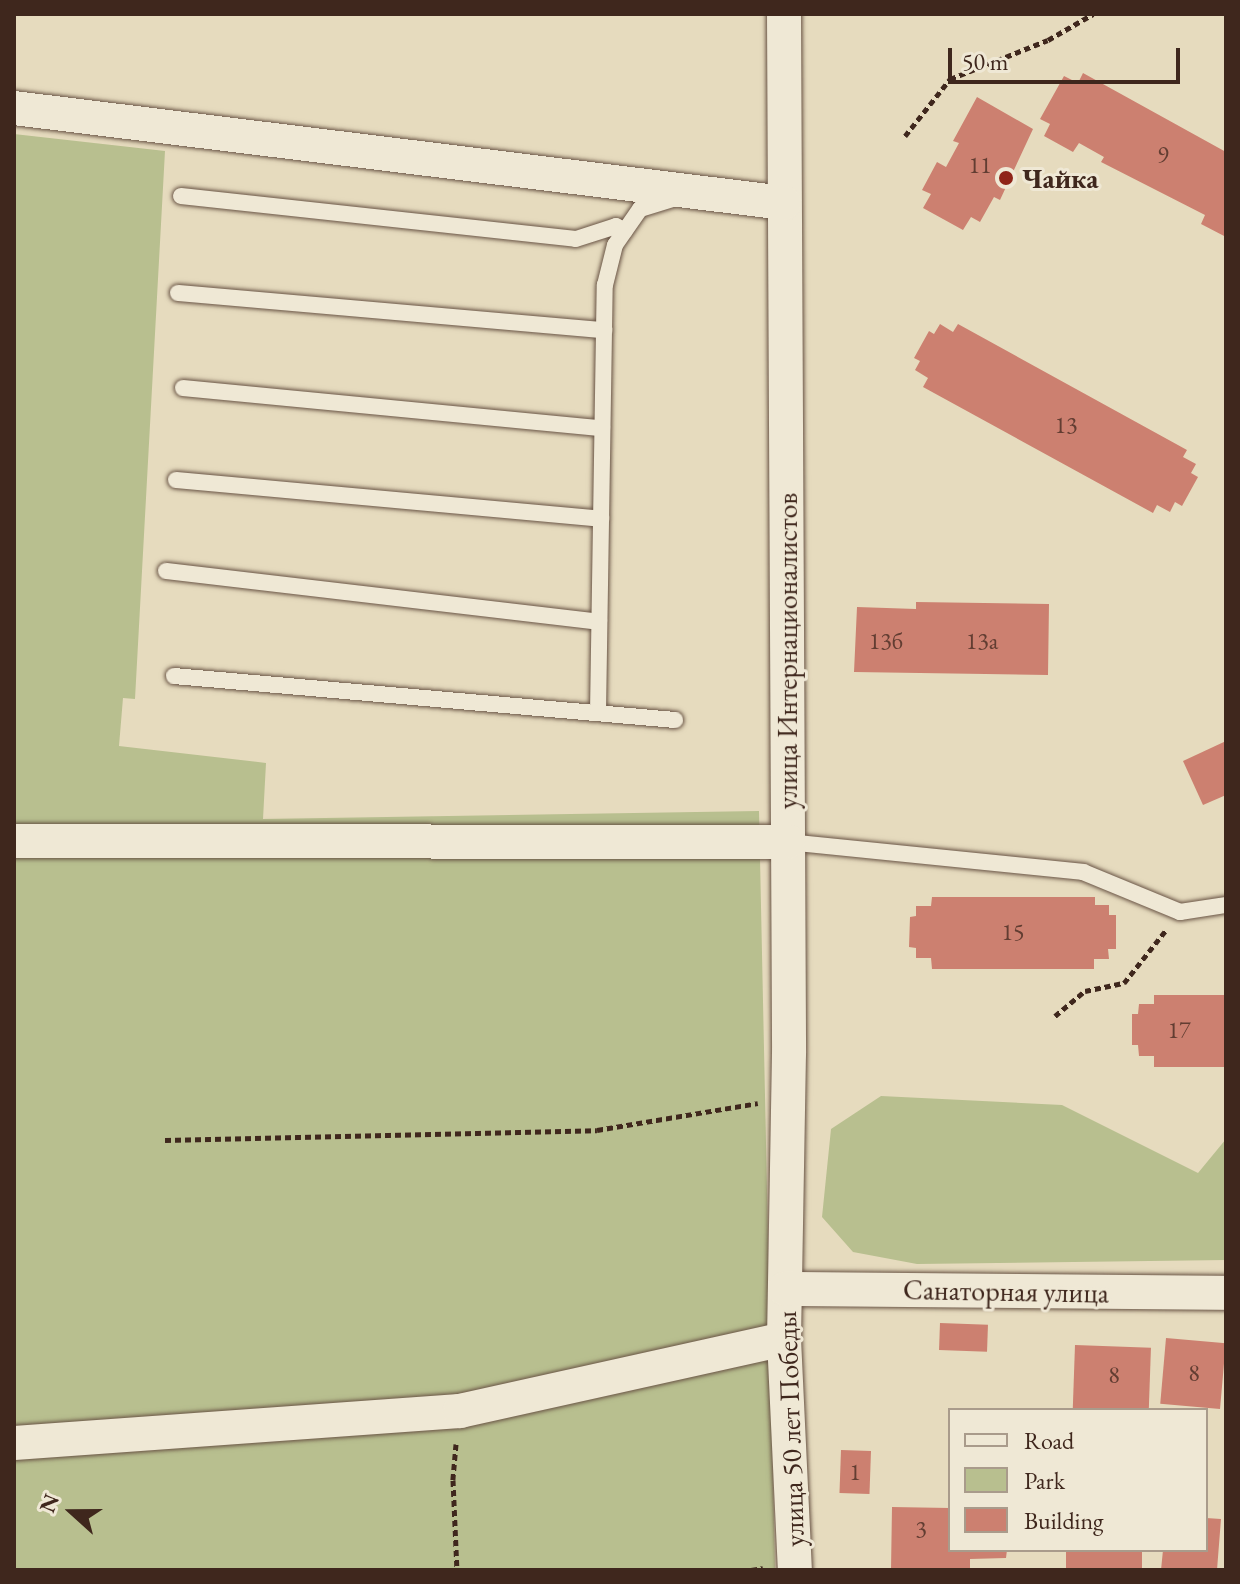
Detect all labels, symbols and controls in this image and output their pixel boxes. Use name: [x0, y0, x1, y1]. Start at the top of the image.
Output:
scale bar: [952, 32, 1184, 82]
text: 50 m: [962, 46, 1009, 77]
house number: 9: [1157, 141, 1169, 169]
house number: 11: [968, 151, 992, 179]
place label: Чайка: [1022, 161, 1098, 195]
marker: Чайка: [997, 169, 1015, 187]
house number: 13: [1054, 411, 1078, 439]
street label: улица Интернационалистов: [770, 493, 804, 809]
house number: 13б: [869, 627, 903, 655]
house number: 13а: [966, 627, 998, 655]
house number: 15: [1001, 918, 1025, 946]
house number: 17: [1167, 1016, 1191, 1044]
street label: Санаторная улица: [903, 1272, 1109, 1310]
street label: улица 50 лет Победы: [769, 1310, 811, 1548]
house number: 8: [1188, 1359, 1200, 1387]
house number: 8: [1108, 1361, 1120, 1389]
legend: [948, 1408, 1208, 1552]
text: Road: [1024, 1425, 1074, 1456]
house number: 1: [849, 1458, 861, 1486]
text: Park: [1024, 1465, 1065, 1496]
north arrow: [32, 1472, 112, 1552]
text: N: [32, 1490, 66, 1517]
text: Building: [1024, 1505, 1104, 1536]
house number: 3: [915, 1515, 927, 1543]

